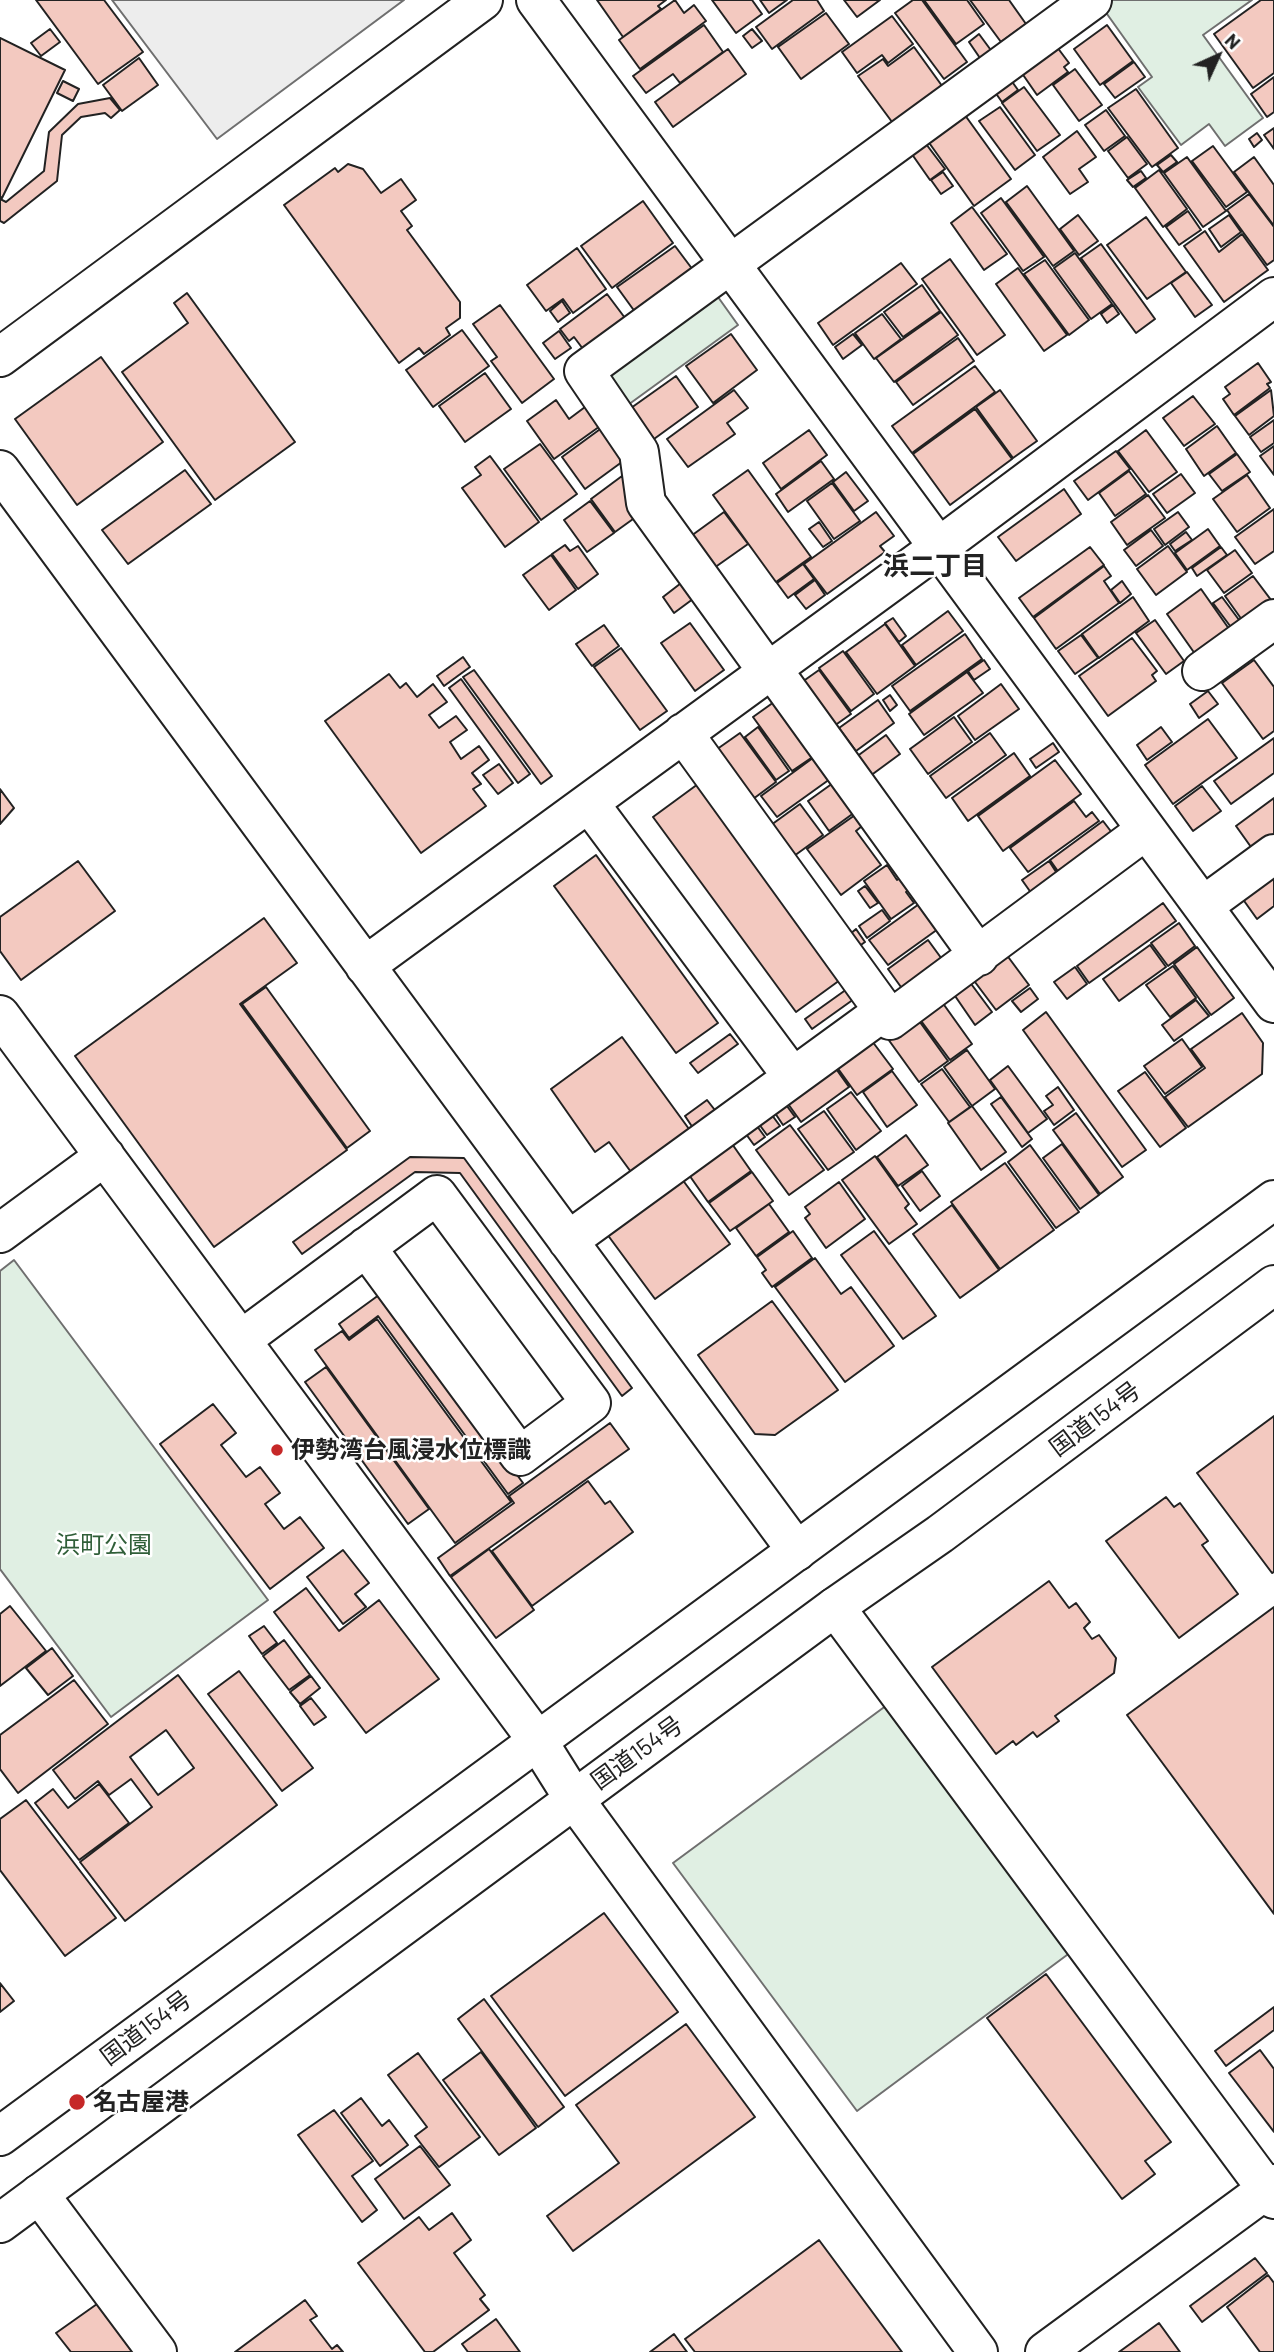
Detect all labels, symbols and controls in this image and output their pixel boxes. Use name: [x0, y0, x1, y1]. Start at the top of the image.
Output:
north arrow: [1183, 21, 1253, 91]
text: N: [1221, 28, 1246, 53]
district label: 浜二丁目: [883, 550, 987, 582]
street label: 国道154号: [1044, 1376, 1146, 1462]
place label: 伊勢湾台風浸水位標識: [291, 1436, 531, 1464]
marker: 伊勢湾台風浸水位標識: [269, 1442, 285, 1458]
park label: 浜町公園: [56, 1531, 152, 1559]
street label: 国道154号: [586, 1710, 688, 1796]
street label: 国道154号: [95, 1985, 197, 2071]
place label: 名古屋港: [93, 2088, 189, 2116]
marker: 名古屋港: [67, 2092, 87, 2112]

